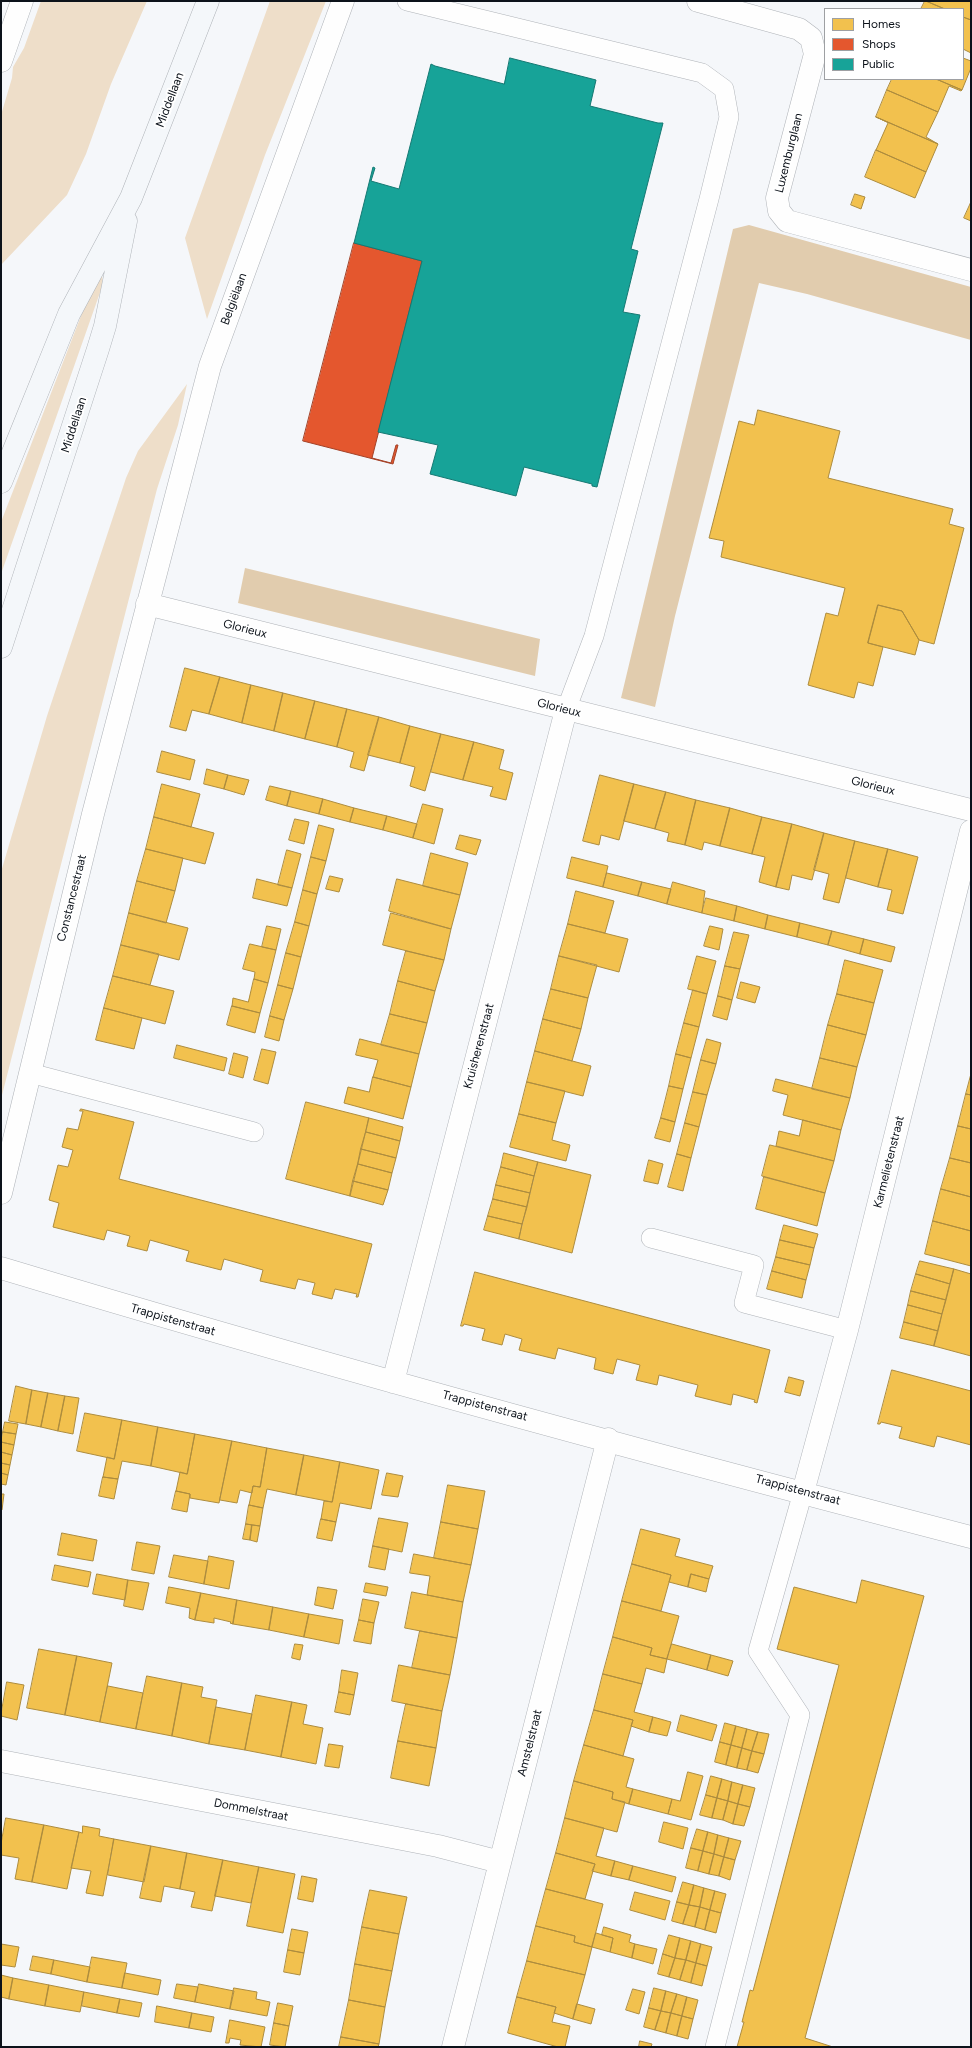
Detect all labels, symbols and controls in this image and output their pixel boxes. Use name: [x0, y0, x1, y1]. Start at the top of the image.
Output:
legend: [824, 8, 964, 80]
text: Homes: [862, 17, 900, 31]
text: Shops: [862, 37, 896, 51]
text: Public: [862, 57, 895, 71]
street label: Middellaan: [153, 70, 187, 130]
street label: Luxemburglaan: [772, 112, 806, 194]
street label: Belgiëlaan: [218, 271, 250, 327]
street label: Middellaan: [58, 395, 90, 455]
street label: Glorieux: [222, 617, 268, 641]
street label: Glorieux: [536, 696, 582, 720]
street label: Glorieux: [850, 774, 896, 798]
street label: Constancestraat: [54, 853, 90, 943]
street label: Kruisherenstraat: [461, 1002, 497, 1090]
street label: Karmelietenstraat: [871, 1114, 907, 1210]
street label: Trappistenstraat: [129, 1301, 217, 1339]
street label: Trappistenstraat: [441, 1388, 529, 1424]
street label: Trappistenstraat: [754, 1472, 842, 1508]
street label: Amstelstraat: [515, 1708, 545, 1778]
street label: Dommelstraat: [212, 1796, 290, 1824]

